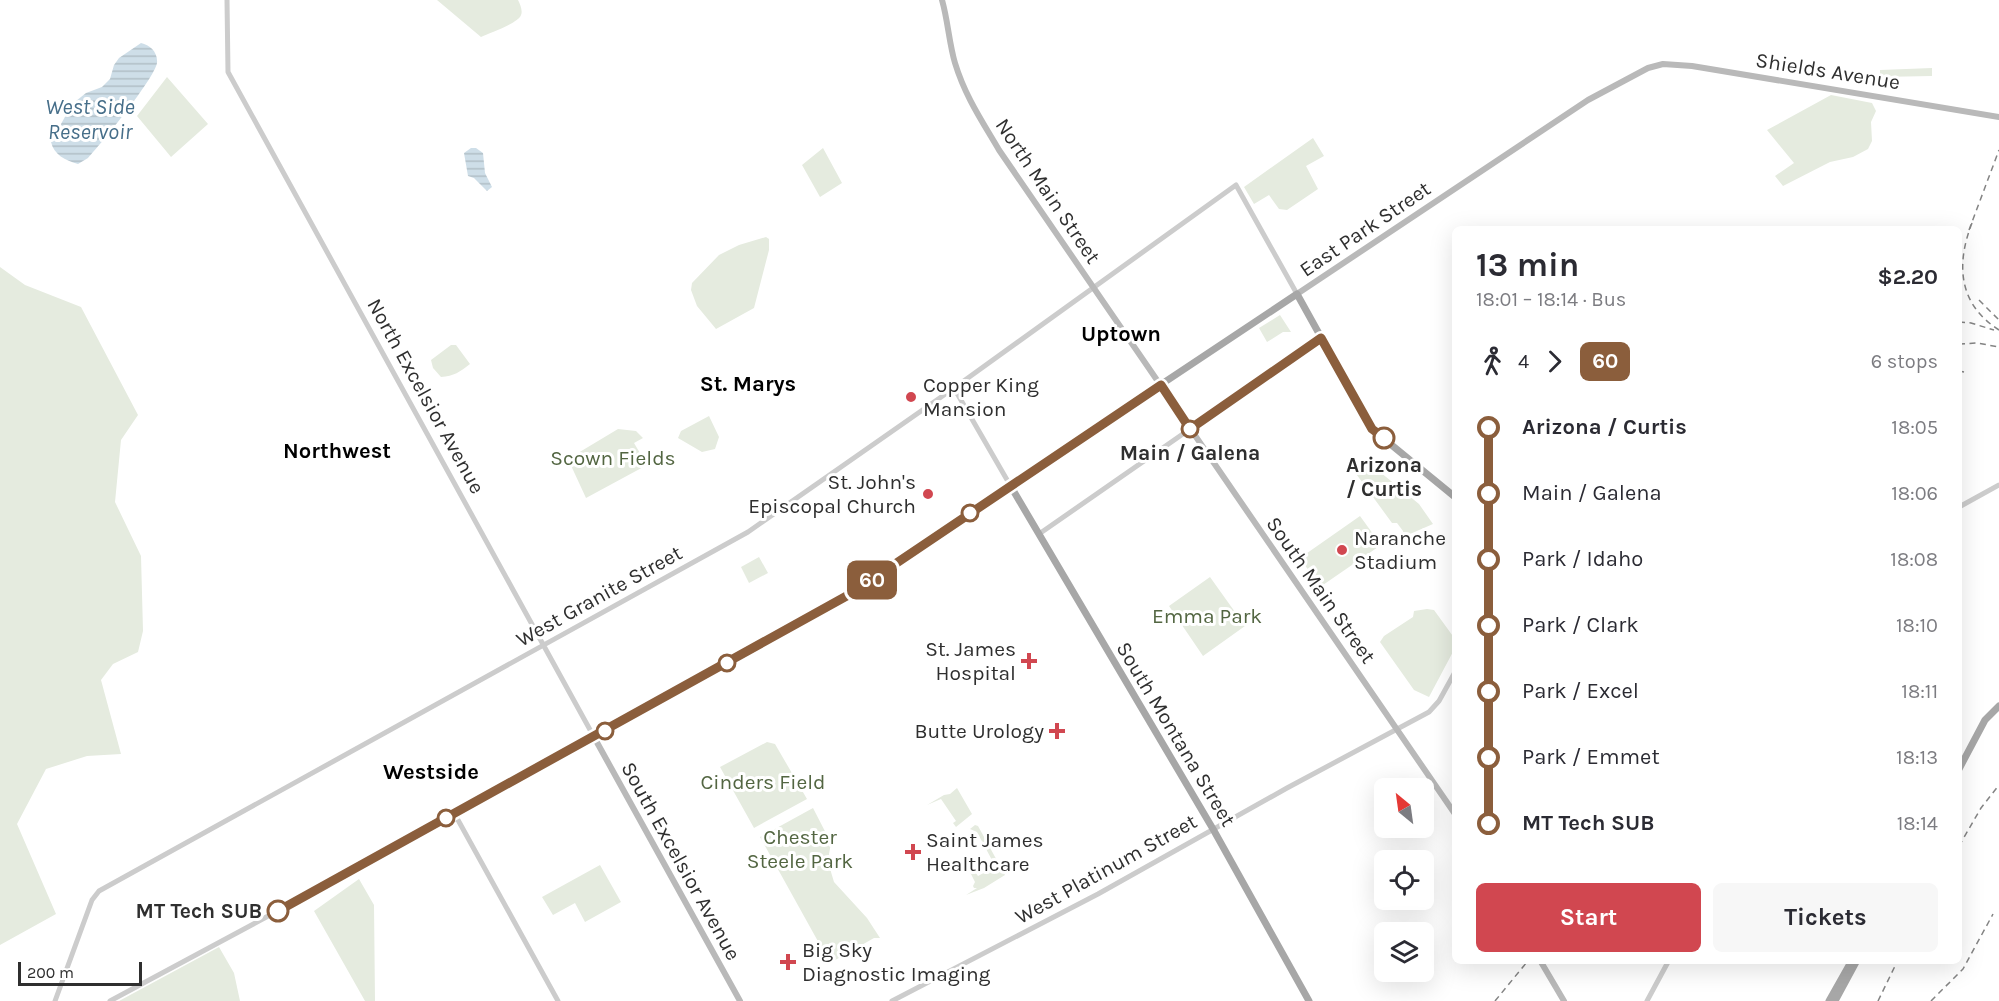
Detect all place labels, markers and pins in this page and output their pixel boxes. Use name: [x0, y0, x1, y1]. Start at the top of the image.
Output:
place label: Copper King Mansion: [923, 373, 1039, 421]
marker: Copper King Mansion: [904, 390, 918, 404]
marker: Main / Galena: [1181, 420, 1199, 438]
marker: Arizona / Curtis: [1373, 427, 1395, 449]
place label: Main / Galena: [1120, 441, 1260, 465]
place label: Arizona / Curtis: [1346, 453, 1422, 501]
place label: St. John's Episcopal Church: [748, 470, 916, 518]
marker: St. John's Episcopal Church: [921, 487, 935, 501]
unlabelled marker: [961, 504, 979, 522]
place label: Naranche Stadium: [1354, 526, 1446, 574]
marker: Naranche Stadium: [1335, 543, 1349, 557]
place label: St. James Hospital: [925, 637, 1016, 685]
marker: St. James Hospital: [1020, 652, 1038, 670]
unlabelled marker: [718, 654, 736, 672]
place label: Butte Urology: [915, 719, 1044, 743]
unlabelled marker: [596, 722, 614, 740]
marker: Butte Urology: [1048, 722, 1066, 740]
unlabelled marker: [437, 809, 455, 827]
place label: Saint James Healthcare: [926, 828, 1044, 876]
marker: Saint James Healthcare: [904, 843, 922, 861]
place label: MT Tech SUB: [136, 899, 262, 923]
marker: MT Tech SUB: [267, 900, 289, 922]
place label: Big Sky Diagnostic Imaging: [802, 938, 991, 986]
marker: Big Sky Diagnostic Imaging: [779, 953, 797, 971]

